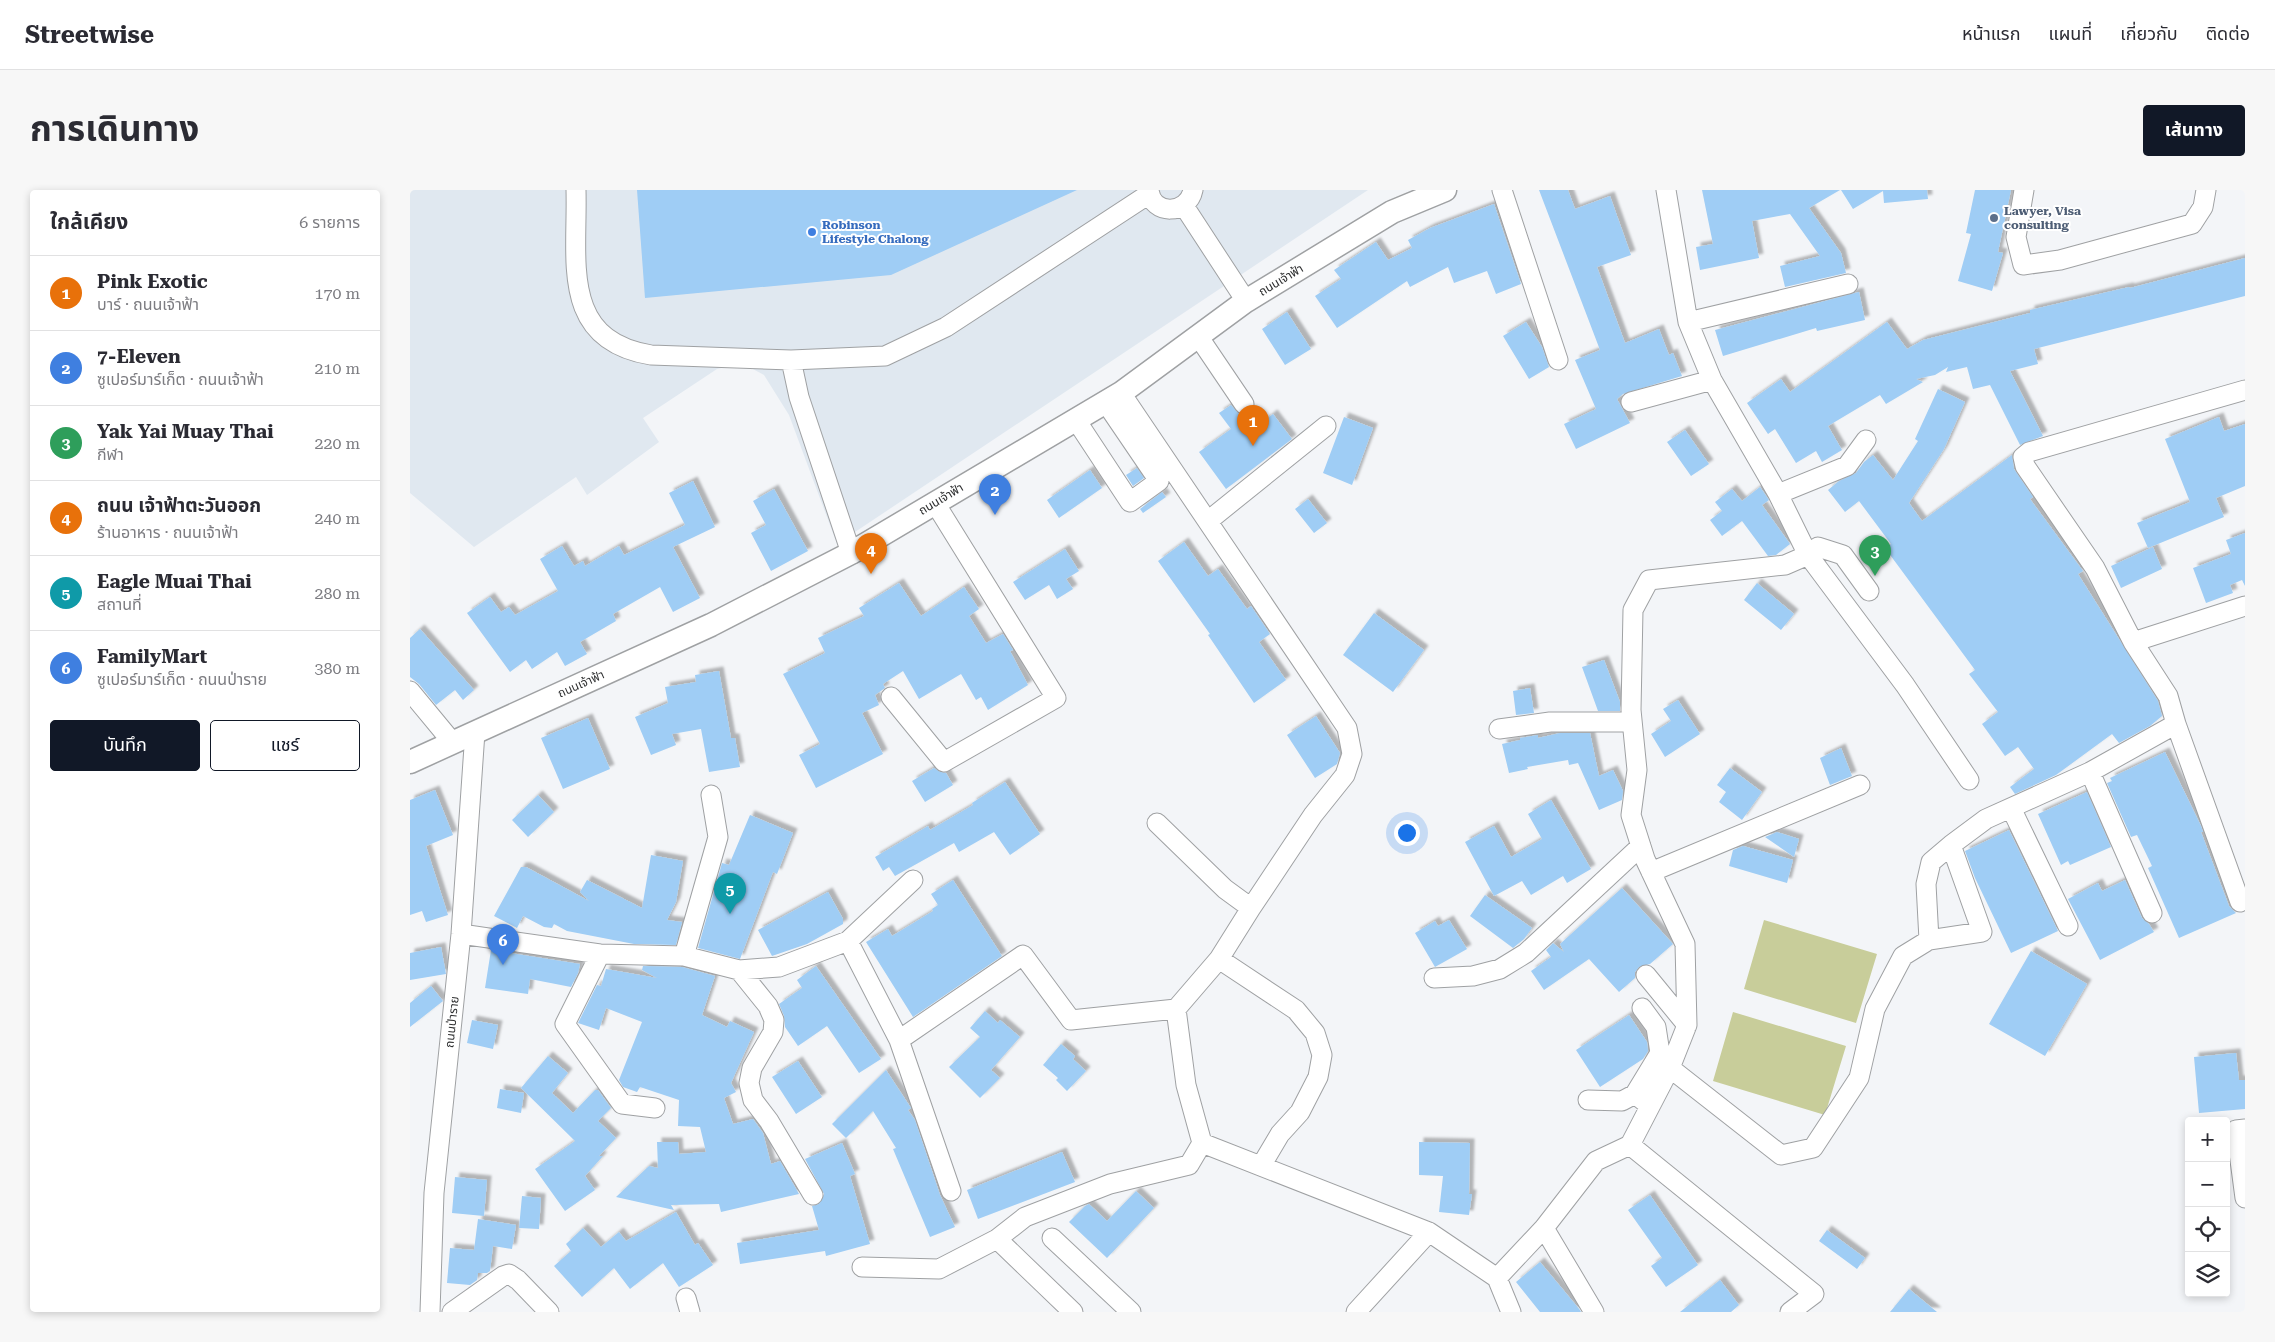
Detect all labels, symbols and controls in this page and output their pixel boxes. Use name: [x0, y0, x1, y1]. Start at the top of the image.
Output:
text: Streetwise: [25, 21, 154, 49]
text: หน้าแรก: [1962, 23, 2020, 44]
text: แผนที่: [2048, 23, 2092, 44]
text: เกี่ยวกับ: [2120, 23, 2178, 44]
text: ติดต่อ: [2206, 23, 2250, 44]
button: เส้นทาง: [2143, 105, 2245, 156]
text: การเดินทาง: [30, 109, 199, 150]
place label: Lawyer, Visa consulting: [2004, 204, 2081, 232]
text: ใกล้เคียง: [50, 210, 128, 234]
marker: Lawyer, Visa consulting: [1988, 212, 2000, 224]
text: 6 รายการ: [299, 213, 360, 232]
place label: Robinson Lifestyle Chalong: [822, 218, 929, 246]
marker: Robinson Lifestyle Chalong: [806, 226, 818, 238]
street label: ถนนเจ้าฟ้า: [1256, 261, 1306, 299]
text: Pink Exotic: [97, 270, 208, 293]
text: 1: [62, 284, 70, 303]
text: 170 m: [314, 284, 360, 303]
text: บาร์ · ถนนเจ้าฟ้า: [97, 295, 199, 314]
text: 7-Eleven: [97, 345, 181, 368]
text: 2: [62, 359, 70, 378]
text: 210 m: [314, 359, 360, 378]
text: ซูเปอร์มาร์เก็ต · ถนนเจ้าฟ้า: [97, 370, 264, 389]
pin: 1: [1237, 405, 1269, 446]
text: Yak Yai Muay Thai: [97, 420, 273, 443]
text: 3: [62, 434, 70, 453]
text: 220 m: [314, 434, 360, 453]
text: กีฬา: [97, 445, 124, 464]
pin: 2: [979, 474, 1011, 515]
street label: ถนนเจ้าฟ้า: [916, 480, 966, 518]
text: ถนน เจ้าฟ้าตะวันออก: [97, 494, 261, 517]
text: 4: [62, 509, 70, 528]
text: 240 m: [314, 509, 360, 528]
text: ร้านอาหาร · ถนนเจ้าฟ้า: [97, 523, 239, 542]
pin: 4: [855, 533, 887, 574]
pin: 3: [1859, 535, 1891, 576]
text: Eagle Muai Thai: [97, 570, 252, 593]
text: 5: [62, 584, 70, 603]
text: 280 m: [314, 584, 360, 603]
text: สถานที่: [97, 595, 142, 614]
text: FamilyMart: [97, 645, 207, 668]
text: 6: [62, 659, 70, 678]
text: 380 m: [314, 659, 360, 678]
street label: ถนนเจ้าฟ้า: [556, 668, 606, 700]
text: ซูเปอร์มาร์เก็ต · ถนนป่าราย: [97, 670, 267, 689]
button: บันทึก: [50, 720, 200, 771]
button: แชร์: [210, 720, 360, 771]
your location: [1394, 820, 1420, 846]
pin: 5: [714, 873, 746, 914]
pin: 6: [487, 924, 519, 965]
street label: ถนนป่าราย: [442, 995, 462, 1049]
map controls: [2185, 1117, 2230, 1297]
button: +: [2185, 1117, 2230, 1162]
button: −: [2185, 1162, 2230, 1207]
button: locate: [2185, 1207, 2230, 1252]
button: layers: [2185, 1252, 2230, 1297]

